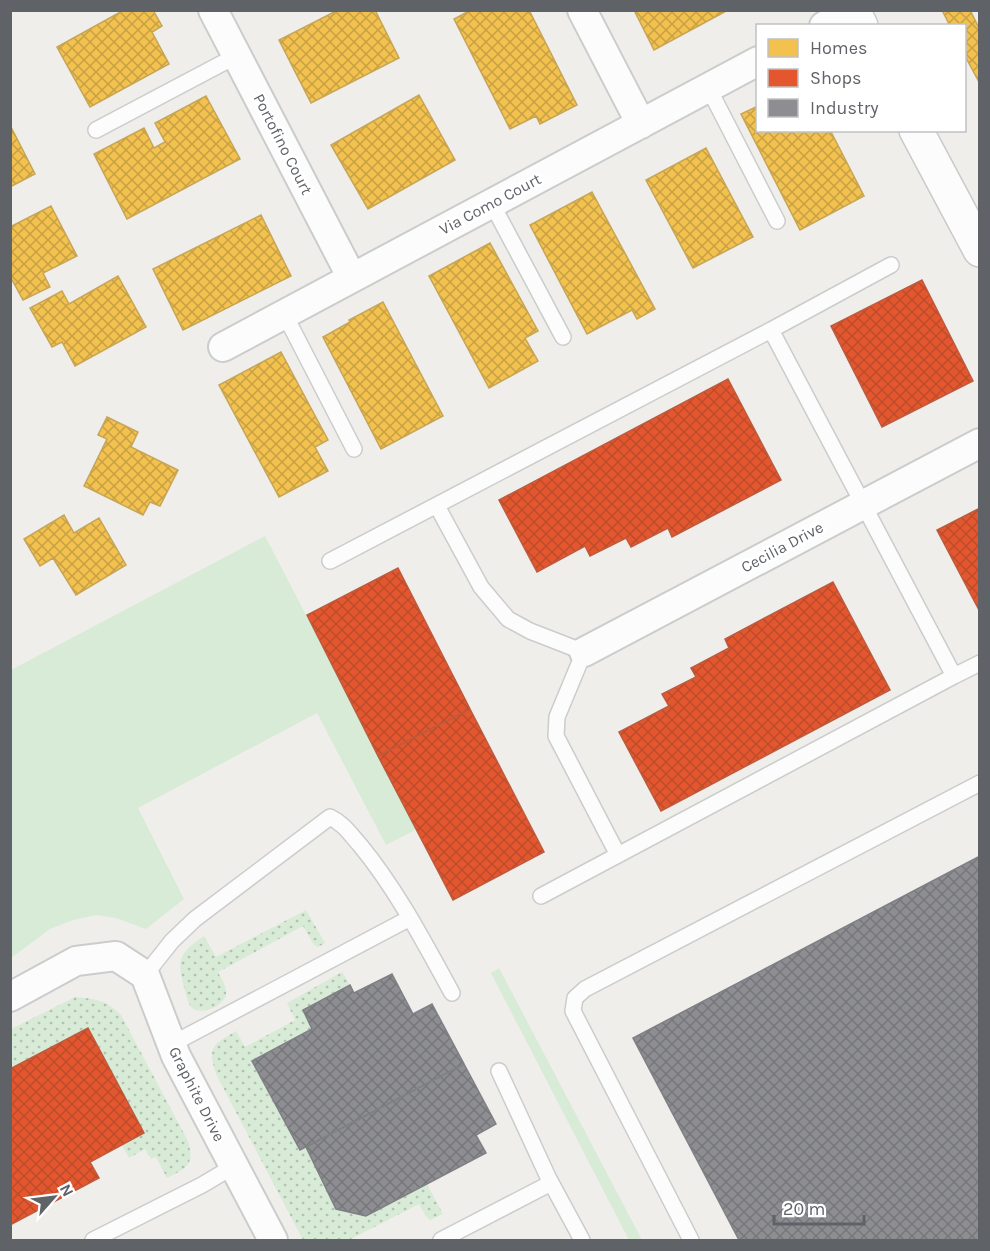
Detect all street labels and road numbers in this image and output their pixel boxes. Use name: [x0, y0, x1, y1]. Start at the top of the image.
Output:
street label: Portofino Court: [249, 90, 317, 198]
street label: Via Como Court: [436, 169, 544, 239]
street label: Cecilia Drive: [738, 517, 826, 577]
street label: Graphite Drive: [165, 1043, 229, 1145]

